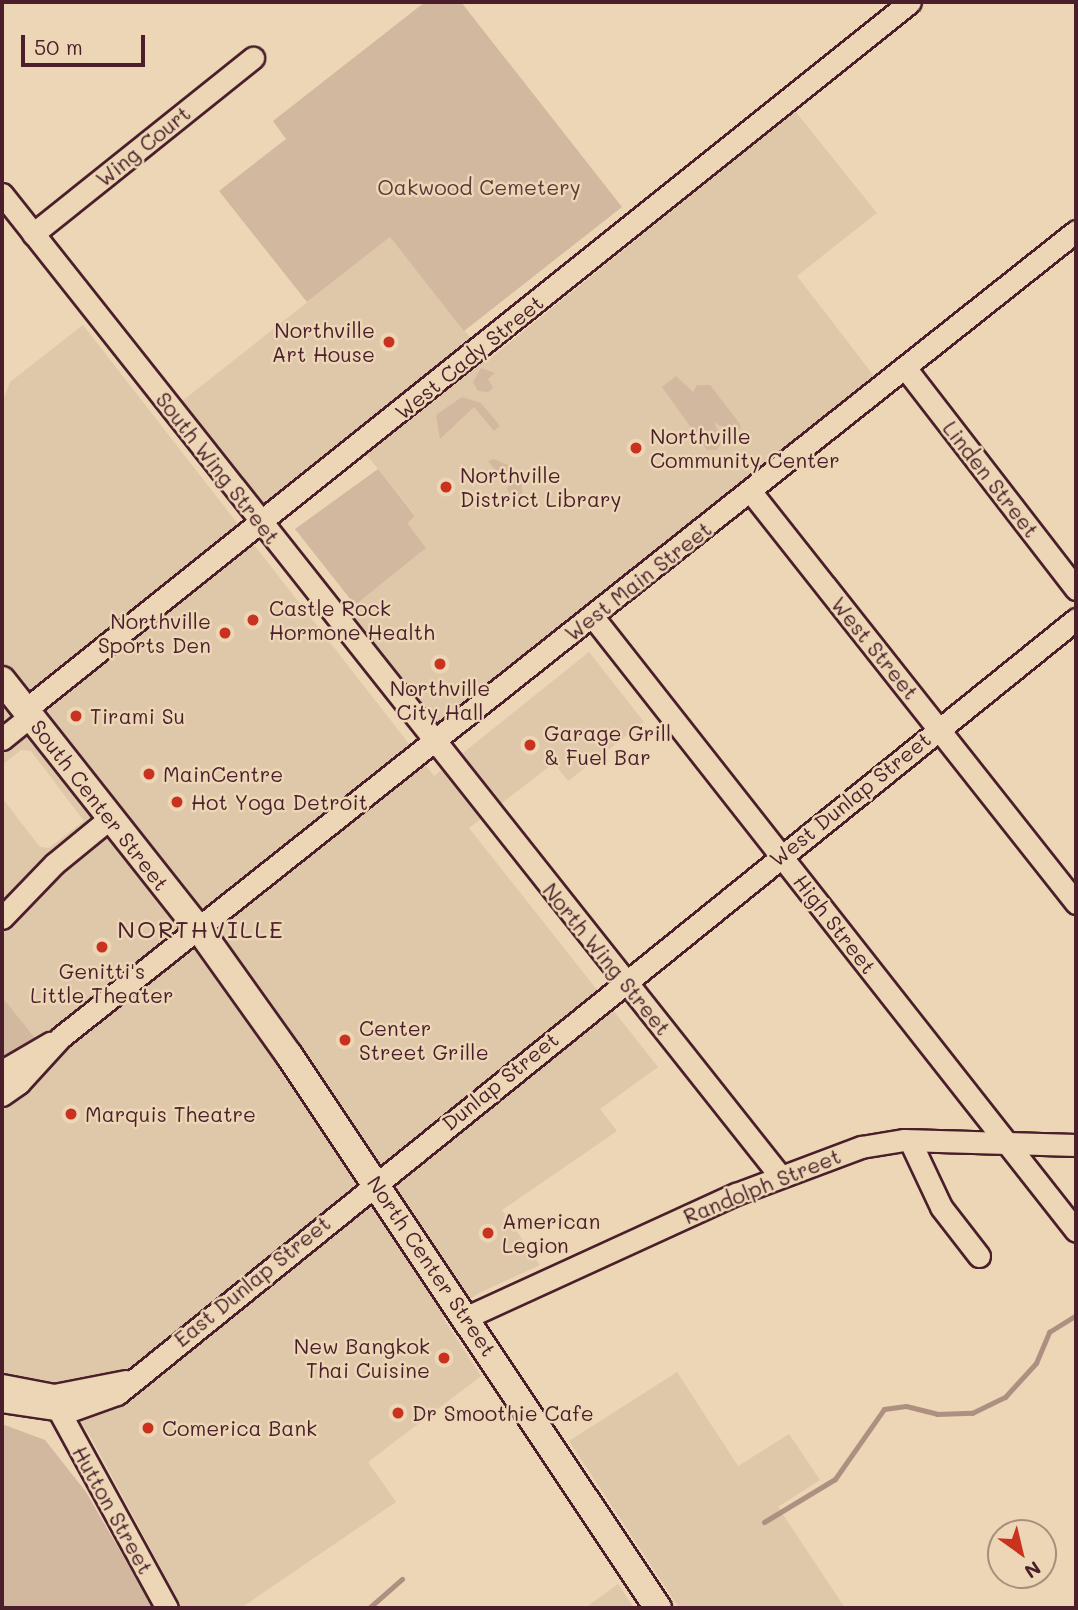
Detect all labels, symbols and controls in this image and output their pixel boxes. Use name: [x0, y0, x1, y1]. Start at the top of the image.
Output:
scale bar: [24, 21, 149, 65]
text: 50 m: [34, 33, 83, 60]
street label: Wing Court: [91, 100, 195, 192]
park label: Oakwood Cemetery: [377, 174, 581, 200]
street label: West Cady Street: [390, 289, 548, 425]
place label: Northville Art House: [272, 317, 375, 367]
marker: Northville Art House: [381, 334, 397, 350]
street label: South Wing Street: [151, 387, 285, 549]
street label: Linden Street: [938, 416, 1044, 542]
place label: Northville Community Center: [650, 423, 840, 473]
marker: Northville Community Center: [628, 440, 644, 456]
place label: Northville District Library: [460, 462, 622, 512]
marker: Northville District Library: [438, 479, 454, 495]
street label: West Main Street: [560, 516, 716, 646]
street label: West Street: [826, 592, 924, 704]
place label: Castle Rock Hormone Health: [269, 595, 435, 645]
place label: Northville Sports Den: [98, 608, 211, 658]
marker: Castle Rock Hormone Health: [243, 610, 263, 630]
marker: Northville Sports Den: [217, 625, 233, 641]
marker: Northville City Hall: [432, 656, 448, 672]
place label: Northville City Hall: [390, 675, 490, 725]
place label: Tirami Su: [90, 703, 185, 729]
marker: Tirami Su: [68, 708, 84, 724]
street label: South Center Street: [26, 715, 174, 895]
place label: Garage Grill & Fuel Bar: [544, 720, 671, 770]
street label: West Dunlap Street: [764, 726, 936, 872]
marker: Garage Grill & Fuel Bar: [522, 737, 538, 753]
place label: MainCentre: [163, 761, 283, 787]
marker: MainCentre: [141, 766, 157, 782]
place label: Hot Yoga Detroit: [191, 789, 368, 815]
marker: Hot Yoga Detroit: [169, 794, 185, 810]
street label: High Street: [788, 869, 882, 979]
street label: North Wing Street: [538, 878, 676, 1040]
district label: NORTHVILLE: [118, 915, 284, 943]
marker: Genitti's Little Theater: [94, 939, 110, 955]
place label: Genitti's Little Theater: [30, 958, 174, 1008]
place label: Center Street Grille: [359, 1015, 489, 1065]
street label: Dunlap Street: [437, 1026, 563, 1136]
marker: Center Street Grille: [337, 1032, 353, 1048]
place label: Marquis Theatre: [85, 1101, 256, 1127]
marker: Marquis Theatre: [63, 1106, 79, 1122]
street label: Randolph Street: [680, 1143, 844, 1229]
street label: North Center Street: [362, 1171, 502, 1361]
place label: American Legion: [502, 1208, 600, 1258]
street label: East Dunlap Street: [169, 1210, 335, 1352]
marker: American Legion: [480, 1225, 496, 1241]
place label: New Bangkok Thai Cuisine: [294, 1333, 430, 1383]
marker: New Bangkok Thai Cuisine: [436, 1350, 452, 1366]
place label: Dr Smoothie Cafe: [412, 1400, 594, 1426]
marker: Dr Smoothie Cafe: [390, 1405, 406, 1421]
place label: Comerica Bank: [162, 1415, 317, 1441]
marker: Comerica Bank: [140, 1420, 156, 1436]
street label: Hutton Street: [67, 1442, 159, 1578]
north arrow: [987, 1519, 1057, 1589]
text: N: [1020, 1556, 1046, 1585]

